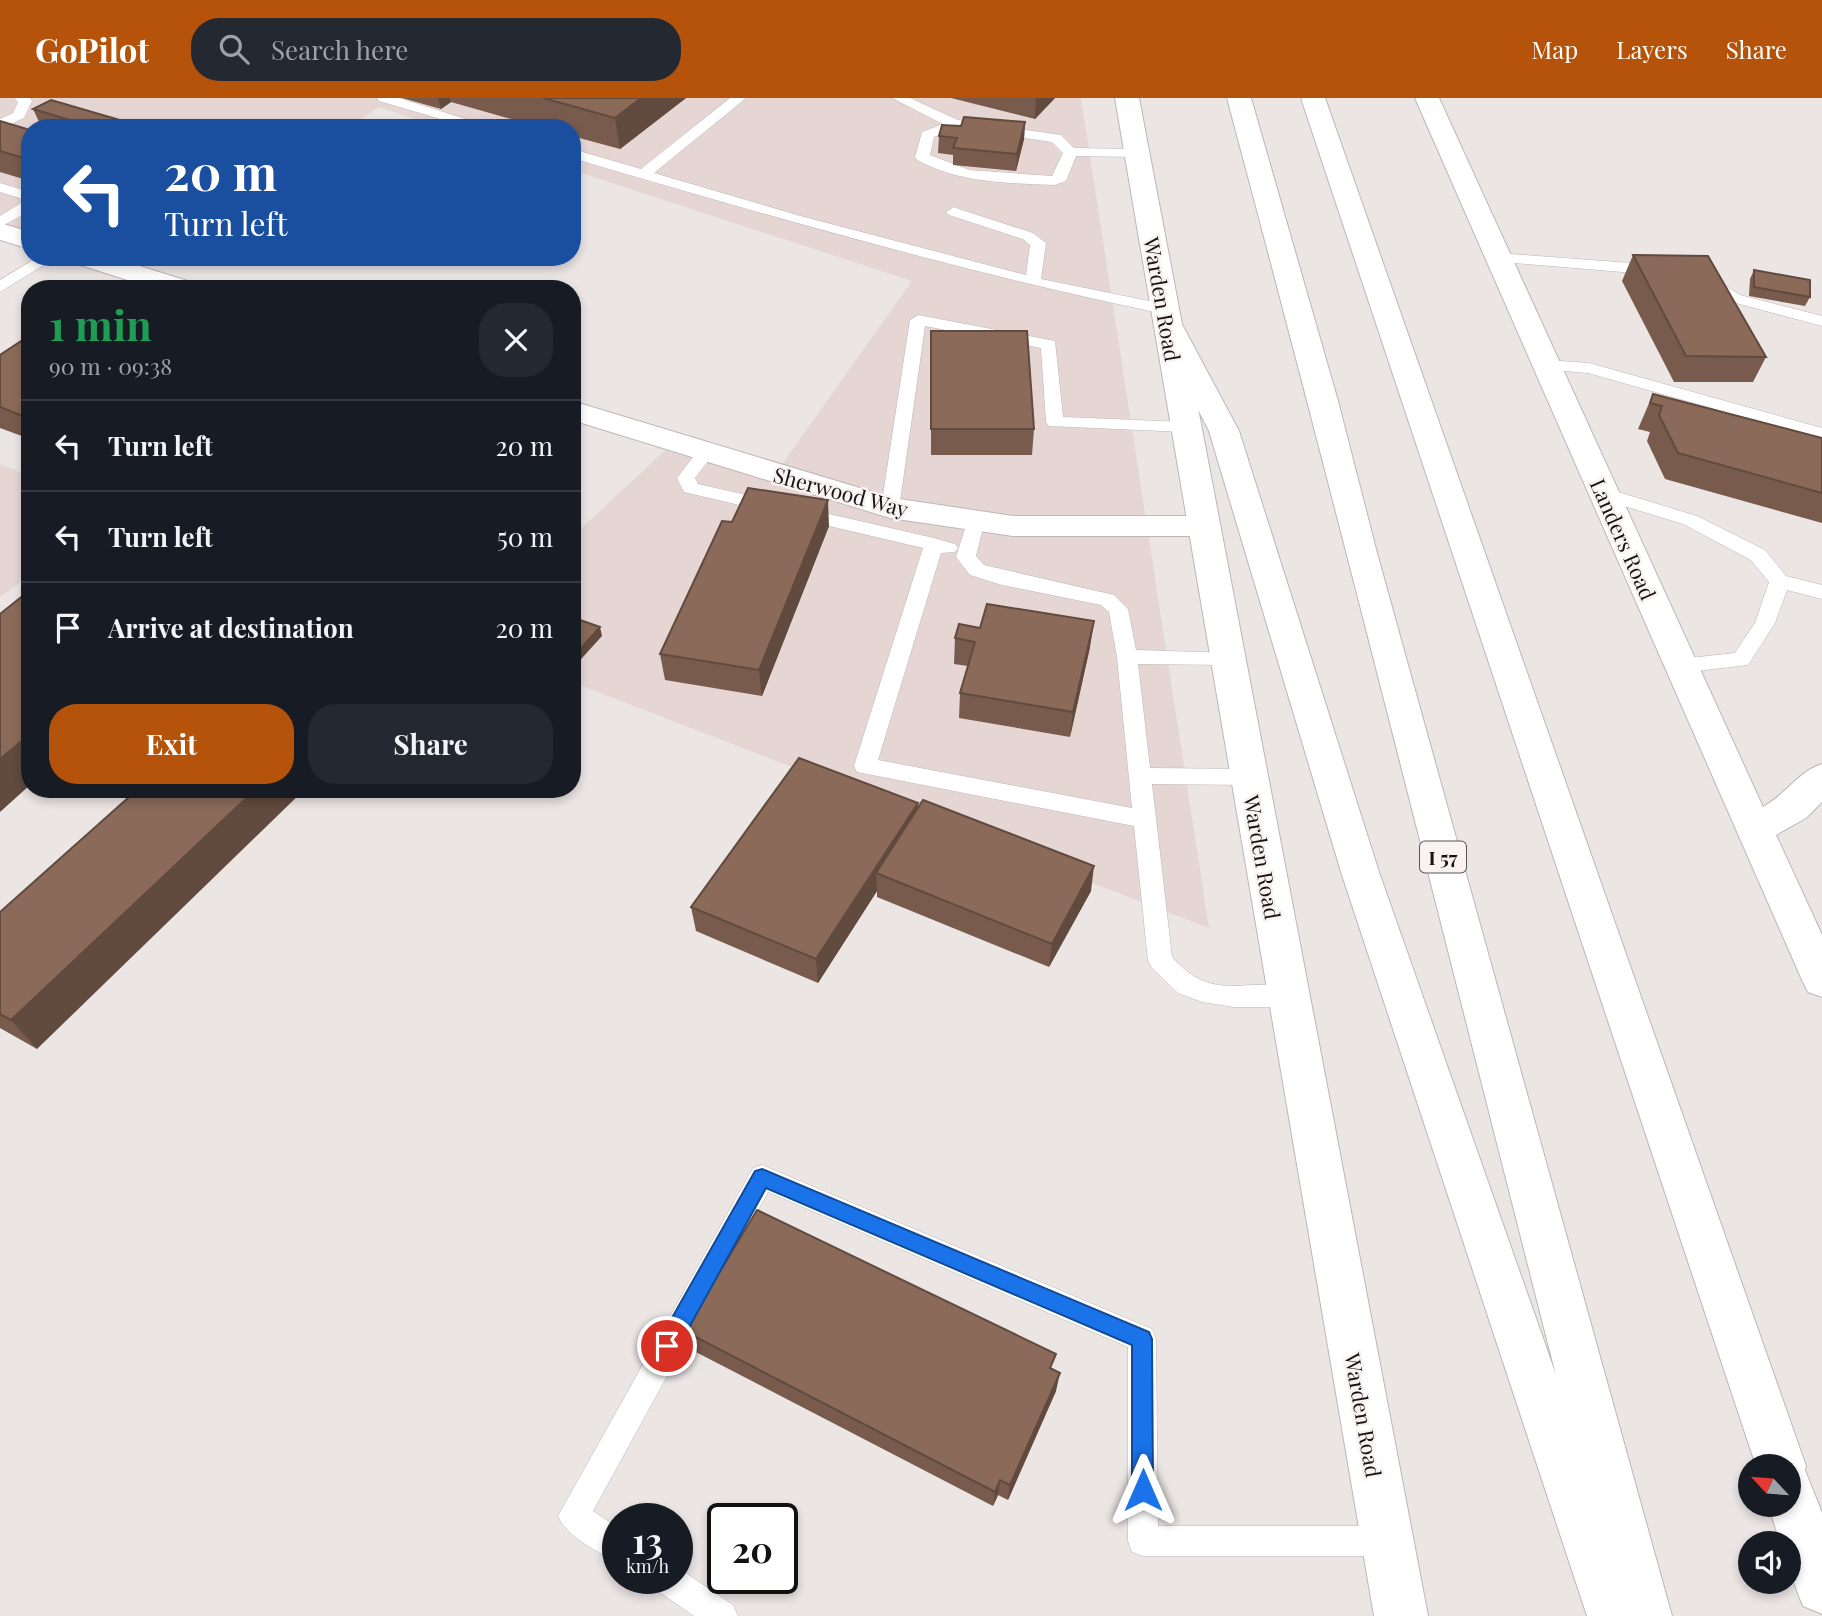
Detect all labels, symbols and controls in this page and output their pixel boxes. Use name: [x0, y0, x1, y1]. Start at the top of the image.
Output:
search box: [191, 18, 681, 81]
text: GoPilot: [35, 27, 149, 71]
icon: search: [215, 30, 253, 68]
text: Search here: [271, 32, 408, 67]
text: Map: [1532, 33, 1578, 65]
text: Layers: [1616, 33, 1688, 65]
text: Share: [1726, 33, 1787, 65]
text: 20 m: [164, 138, 277, 203]
icon: left: [49, 147, 140, 238]
text: Turn left: [164, 201, 288, 244]
street label: Warden Road: [1138, 234, 1188, 363]
text: 1 min: [49, 296, 152, 352]
button: close: [479, 303, 553, 377]
text: 90 m · 09:38: [49, 350, 172, 381]
icon: left: [49, 427, 87, 465]
text: Turn left: [108, 428, 213, 463]
text: 20 m: [495, 428, 553, 463]
street label: Sherwood Way: [771, 460, 912, 523]
street label: Landers Road: [1585, 474, 1663, 604]
icon: left: [49, 518, 87, 556]
text: Turn left: [108, 519, 213, 554]
text: 50 m: [497, 519, 553, 554]
icon: arrive: [49, 609, 87, 647]
text: Arrive at destination: [108, 610, 354, 645]
text: 20 m: [495, 610, 553, 645]
button: Exit: [49, 704, 294, 784]
button: Share: [308, 704, 553, 784]
street label: Warden Road: [1238, 792, 1288, 921]
road number: I 57: [1420, 842, 1466, 872]
pin: [637, 1316, 697, 1376]
icon: arrive: [648, 1327, 686, 1365]
street label: Warden Road: [1339, 1350, 1389, 1479]
position arrow: [1106, 1453, 1180, 1527]
north arrow: [1738, 1454, 1801, 1517]
map controls: [1738, 1454, 1801, 1594]
speed limit sign: 20: [707, 1503, 798, 1594]
text: 13: [632, 1516, 663, 1563]
button: sound: [1738, 1531, 1801, 1594]
text: km/h: [626, 1554, 669, 1578]

